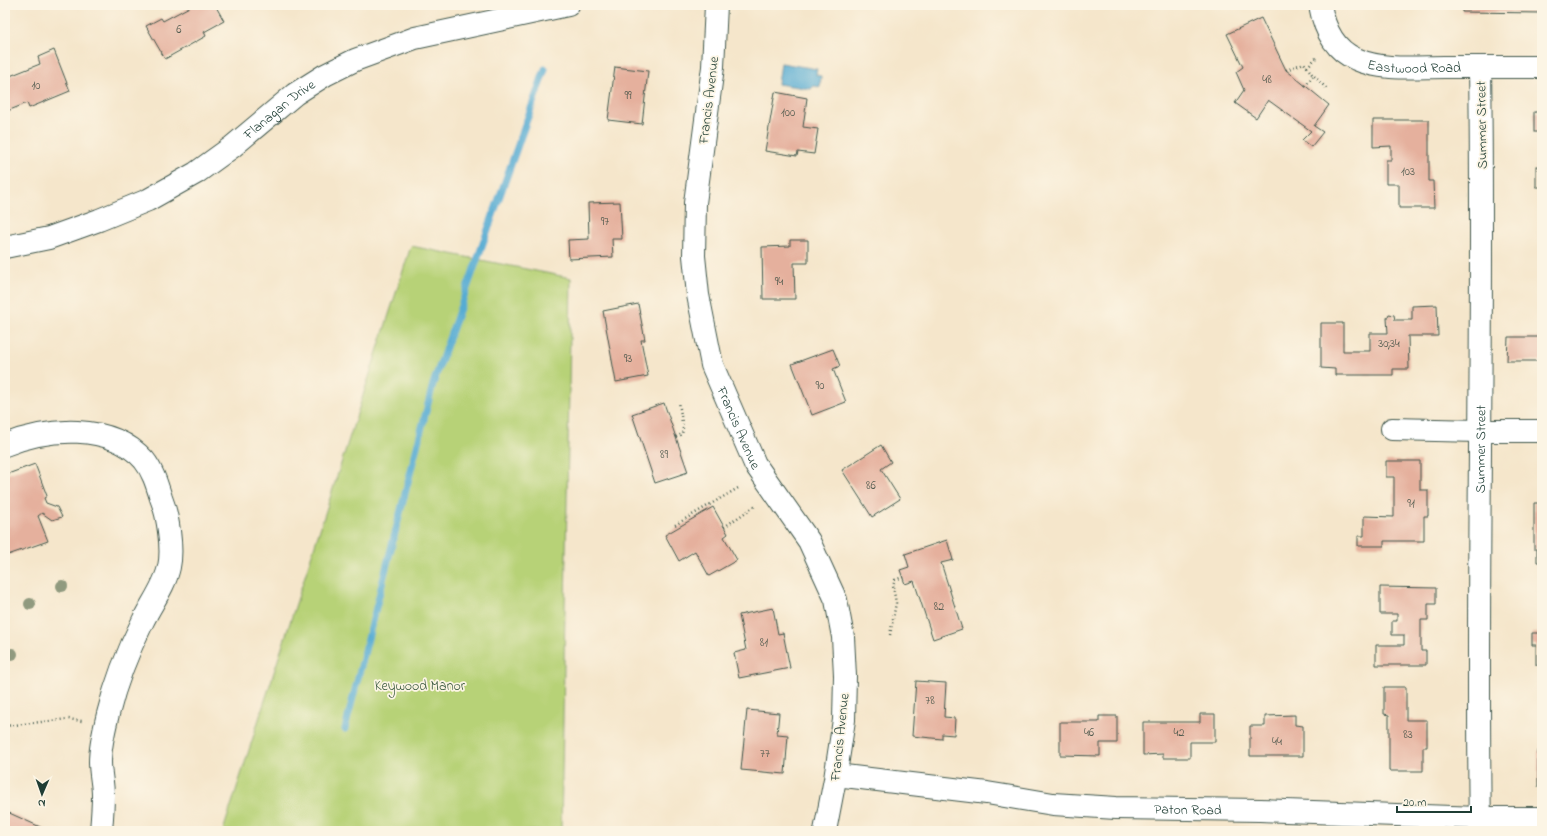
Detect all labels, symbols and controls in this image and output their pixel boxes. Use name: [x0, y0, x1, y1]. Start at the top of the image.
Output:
house number: 6: [176, 21, 182, 39]
street label: Francis Avenue: [694, 55, 725, 146]
street label: Eastwood Road: [1365, 55, 1461, 80]
house number: 48: [1262, 71, 1272, 89]
street label: Flanagan Drive: [238, 74, 320, 146]
house number: 10: [31, 77, 41, 95]
street label: Summer Street: [1471, 80, 1494, 169]
house number: 99: [624, 87, 632, 105]
house number: 100: [781, 104, 795, 122]
house number: 103: [1401, 163, 1415, 181]
house number: 97: [601, 213, 609, 231]
house number: 94: [775, 273, 783, 291]
house number: 30;34: [1378, 335, 1400, 353]
house number: 93: [624, 350, 632, 368]
house number: 90: [816, 377, 824, 395]
street label: Francis Avenue: [710, 383, 765, 475]
street label: Summer Street: [1471, 405, 1492, 493]
house number: 89: [660, 446, 668, 464]
house number: 86: [866, 477, 877, 495]
house number: 91: [1407, 495, 1415, 513]
house number: 82: [934, 598, 944, 616]
house number: 81: [760, 634, 768, 652]
park label: Keywood Manor: [375, 676, 466, 698]
street label: Francis Avenue: [825, 692, 856, 783]
house number: 78: [925, 692, 935, 710]
house number: 46: [1084, 724, 1095, 742]
house number: 42: [1174, 724, 1184, 742]
house number: 83: [1403, 726, 1413, 744]
house number: 44: [1272, 733, 1282, 751]
house number: 77: [760, 745, 770, 763]
north arrow: [22, 774, 62, 814]
scale bar: [1397, 788, 1471, 814]
text: 20 m: [1403, 794, 1426, 812]
text: N: [38, 795, 46, 811]
street label: Paton Road: [1154, 800, 1222, 821]

